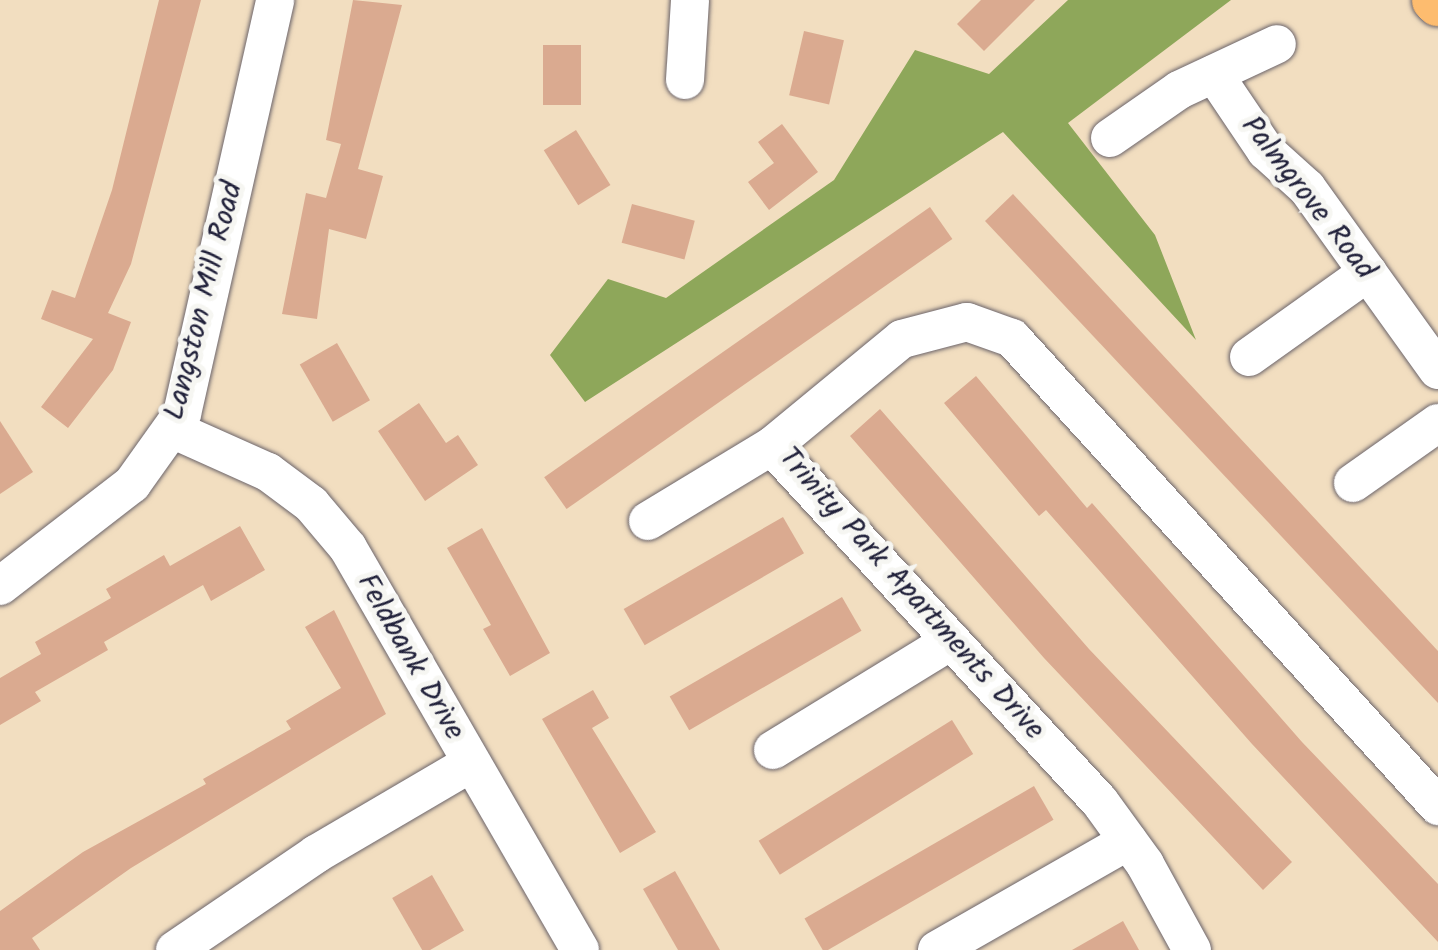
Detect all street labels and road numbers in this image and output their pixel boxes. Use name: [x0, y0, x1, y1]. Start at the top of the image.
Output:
street label: Palmgrove Road: [1233, 109, 1383, 287]
street label: Langston Mill Road: [157, 178, 251, 424]
street label: Trinity Park Apartments Drive: [770, 440, 1052, 748]
street label: Feldbank Drive: [348, 567, 472, 747]

